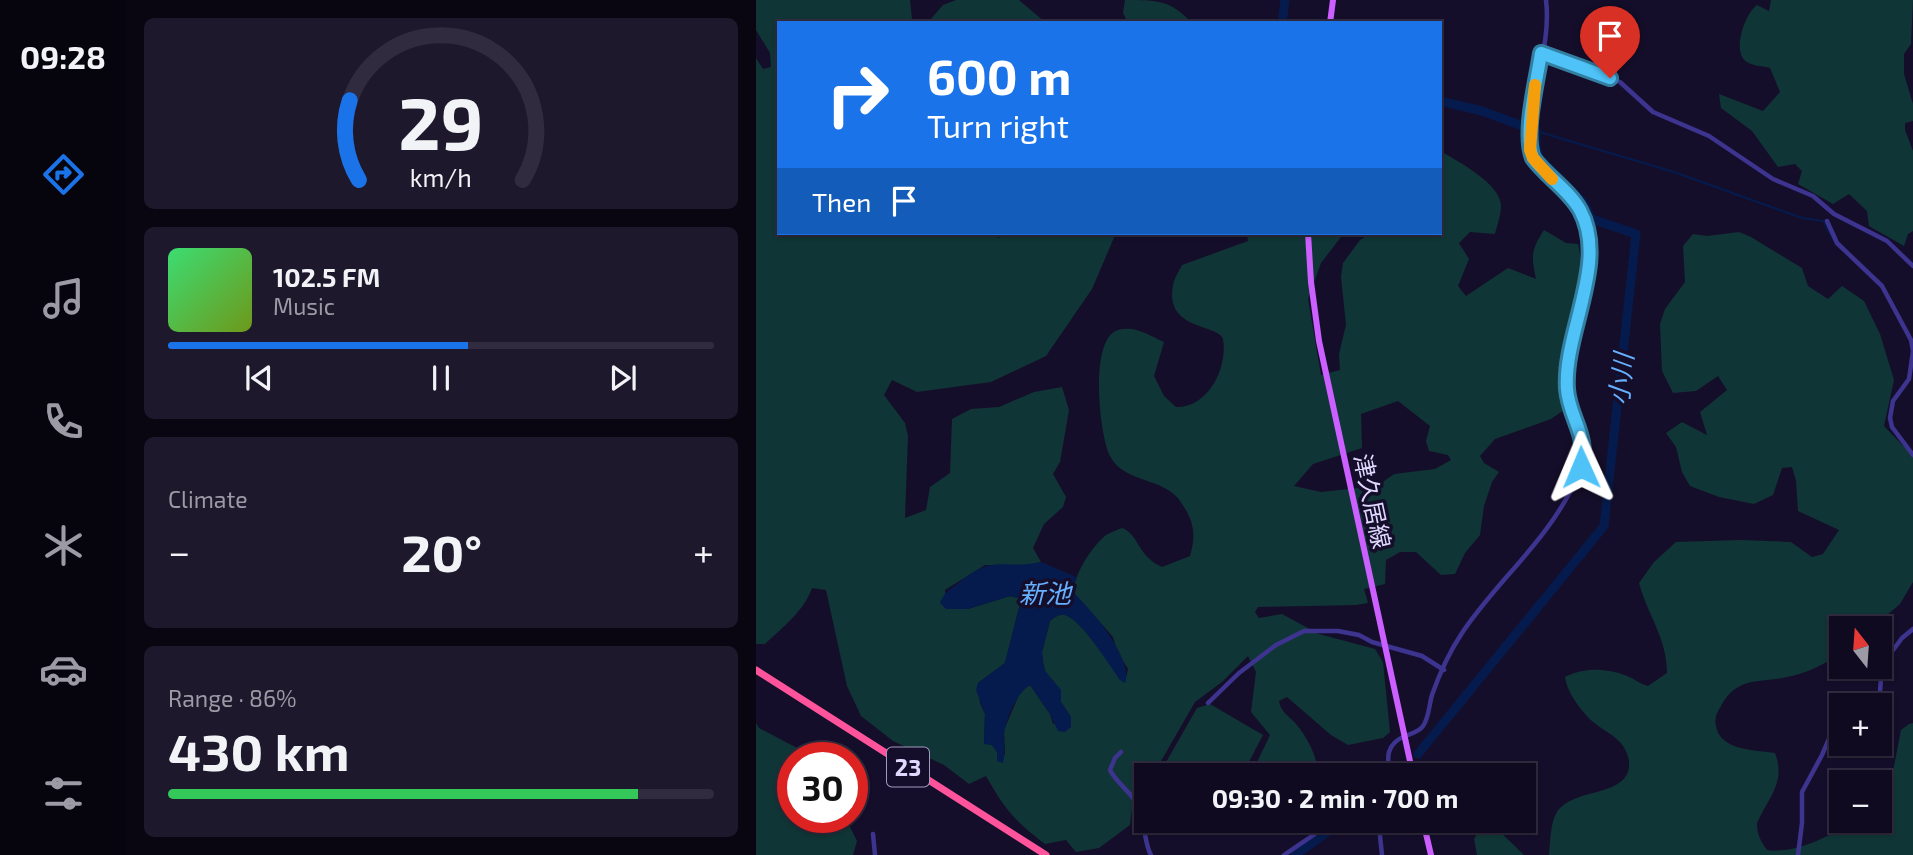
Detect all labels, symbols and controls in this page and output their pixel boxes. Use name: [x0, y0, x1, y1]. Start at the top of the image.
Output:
pin: [1580, 6, 1640, 78]
icon: arrive: [1591, 17, 1629, 55]
text: 09:28: [20, 37, 106, 75]
text: 600 m: [927, 46, 1072, 105]
icon: right: [812, 49, 903, 140]
text: 29: [398, 77, 484, 165]
text: Turn right: [927, 106, 1069, 144]
icon: directions: [39, 150, 88, 199]
text: km/h: [410, 161, 472, 191]
icon: arrive: [885, 182, 923, 220]
text: Then: [812, 186, 871, 217]
text: 102.5 FM: [273, 261, 380, 292]
icon: music: [39, 274, 88, 323]
text: Music: [273, 292, 335, 320]
water label: 小川: [1602, 349, 1638, 406]
icon: previous: [240, 359, 278, 397]
icon: pause: [422, 359, 460, 397]
icon: next: [604, 359, 642, 397]
icon: phone: [39, 397, 88, 446]
position arrow: [1544, 430, 1618, 504]
street label: 津久居線: [1349, 451, 1397, 551]
text: Climate: [168, 485, 248, 513]
text: 20°: [401, 520, 482, 582]
icon: climate: [39, 521, 88, 570]
text: −: [168, 528, 190, 574]
text: +: [693, 528, 714, 574]
water label: 新池: [1019, 577, 1074, 608]
north arrow: [1829, 616, 1892, 679]
map controls: [1829, 616, 1892, 833]
icon: car: [39, 645, 88, 694]
text: Range · 86%: [168, 684, 297, 712]
button: +: [1829, 693, 1892, 756]
text: 430 km: [168, 719, 350, 781]
speed limit sign: 30: [777, 742, 868, 833]
road number: 23: [887, 748, 929, 786]
icon: filters: [39, 769, 88, 818]
button: −: [1829, 770, 1892, 833]
text: 09:30 · 2 min · 700 m: [1212, 782, 1458, 813]

